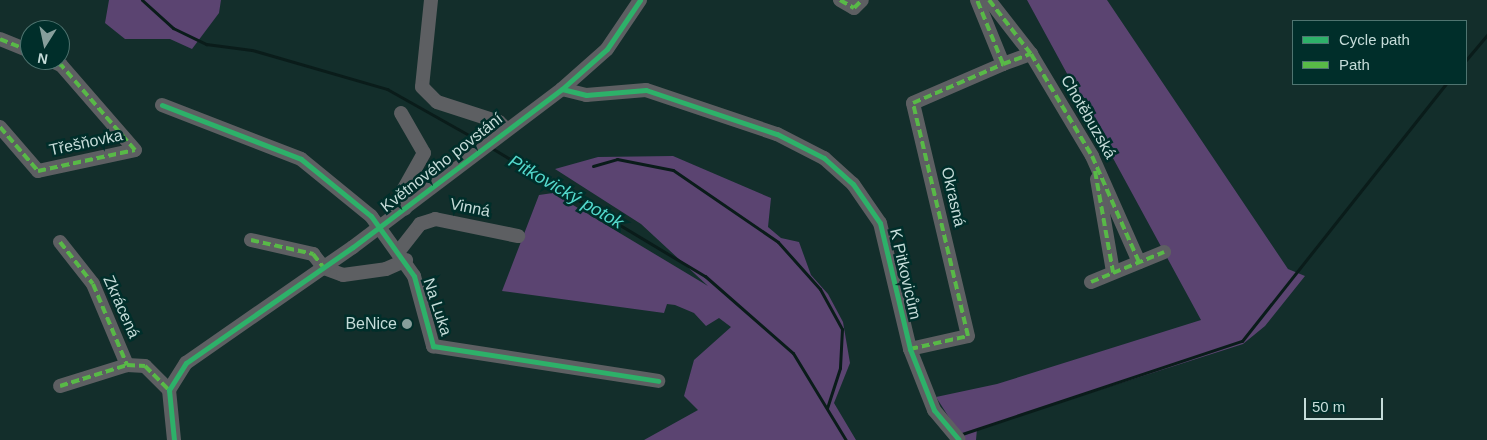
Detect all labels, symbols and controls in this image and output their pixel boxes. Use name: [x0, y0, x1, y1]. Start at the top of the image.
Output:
north arrow: [20, 20, 70, 70]
legend: [1292, 20, 1467, 85]
text: Cycle path: [1339, 31, 1410, 48]
text: N: [36, 50, 49, 68]
text: Path: [1339, 56, 1370, 73]
street label: Chotěbuzská: [1056, 72, 1120, 162]
street label: Květnového povstání: [377, 109, 507, 217]
street label: Třešňovka: [47, 126, 125, 160]
water label: Pitkovický potok: [505, 150, 627, 234]
street label: Okrasná: [937, 165, 969, 229]
street label: Vinná: [448, 195, 492, 221]
street label: K Pitkovicům: [885, 227, 925, 321]
street label: Zkrácená: [99, 273, 143, 341]
street label: Na Luka: [419, 276, 455, 338]
place label: BeNice: [345, 314, 397, 334]
marker: BeNice: [401, 318, 413, 330]
scale bar: [1307, 388, 1386, 420]
text: 50 m: [1312, 398, 1345, 415]

